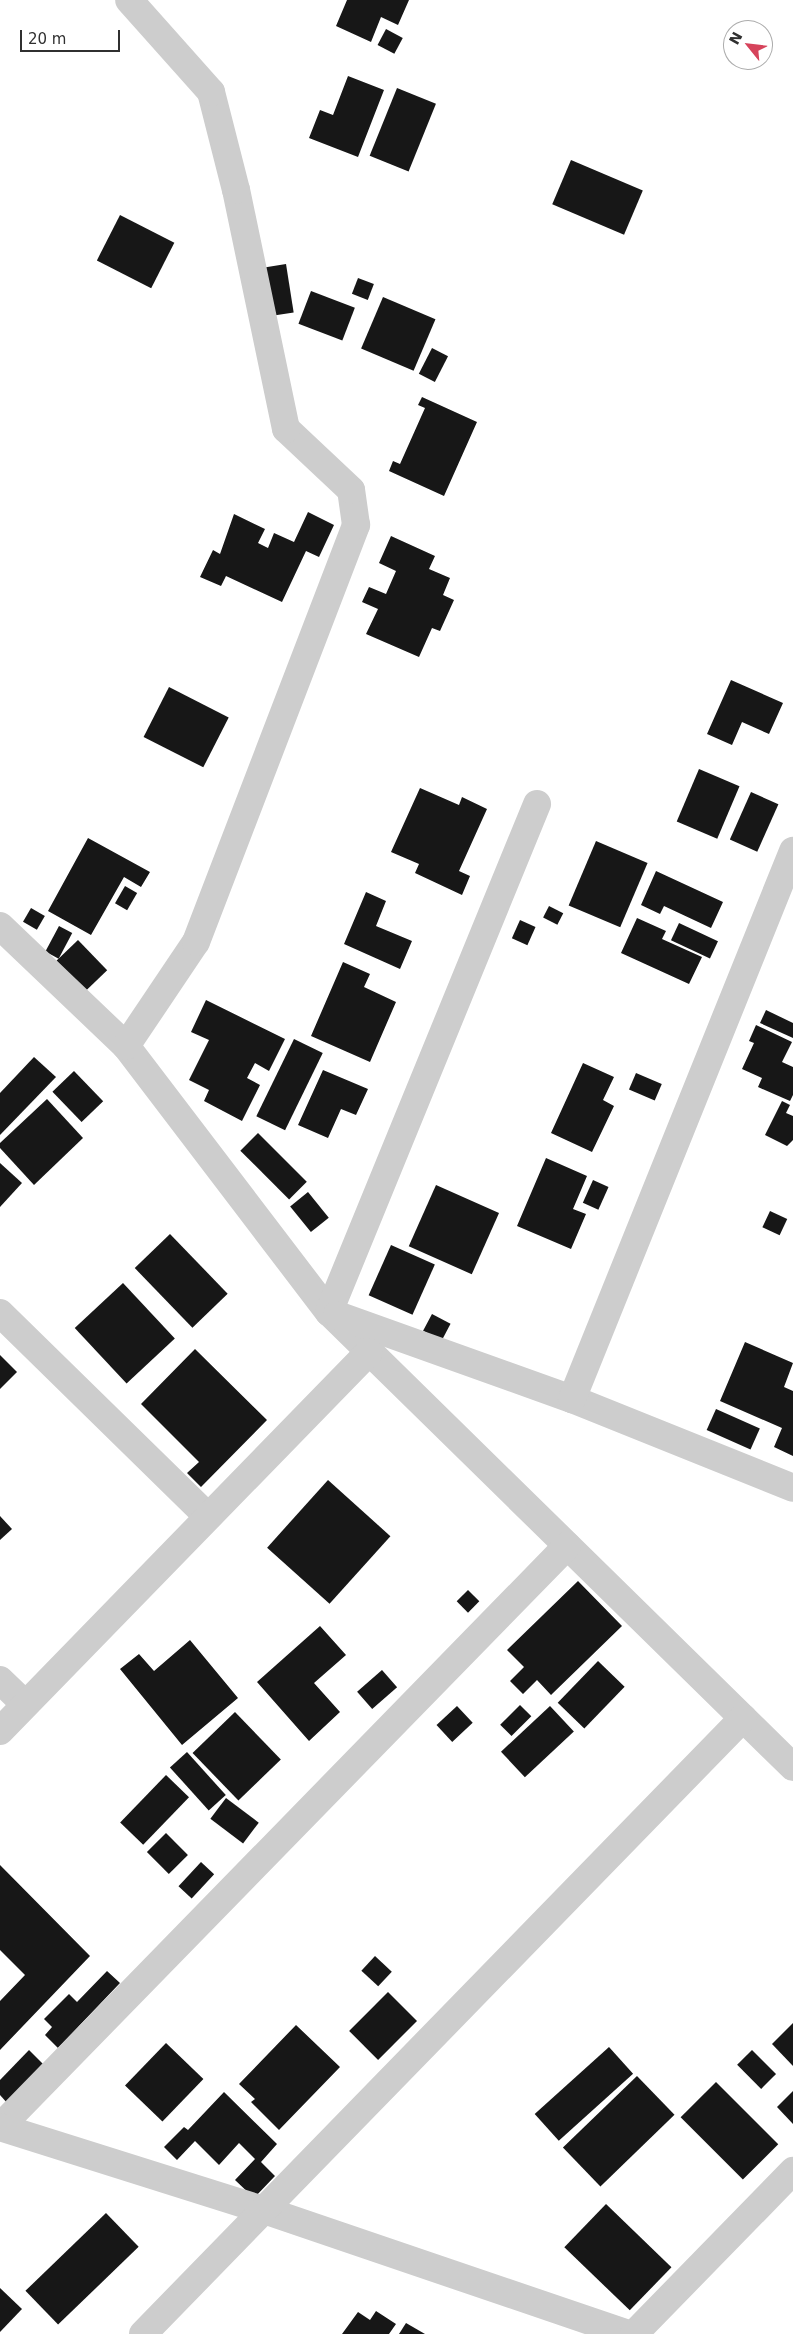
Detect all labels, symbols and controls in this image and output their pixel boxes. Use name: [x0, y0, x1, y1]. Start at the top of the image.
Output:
scale bar: [22, 20, 122, 52]
north arrow: [723, 20, 773, 70]
text: N: [726, 29, 746, 47]
text: 20 m: [28, 30, 66, 48]

